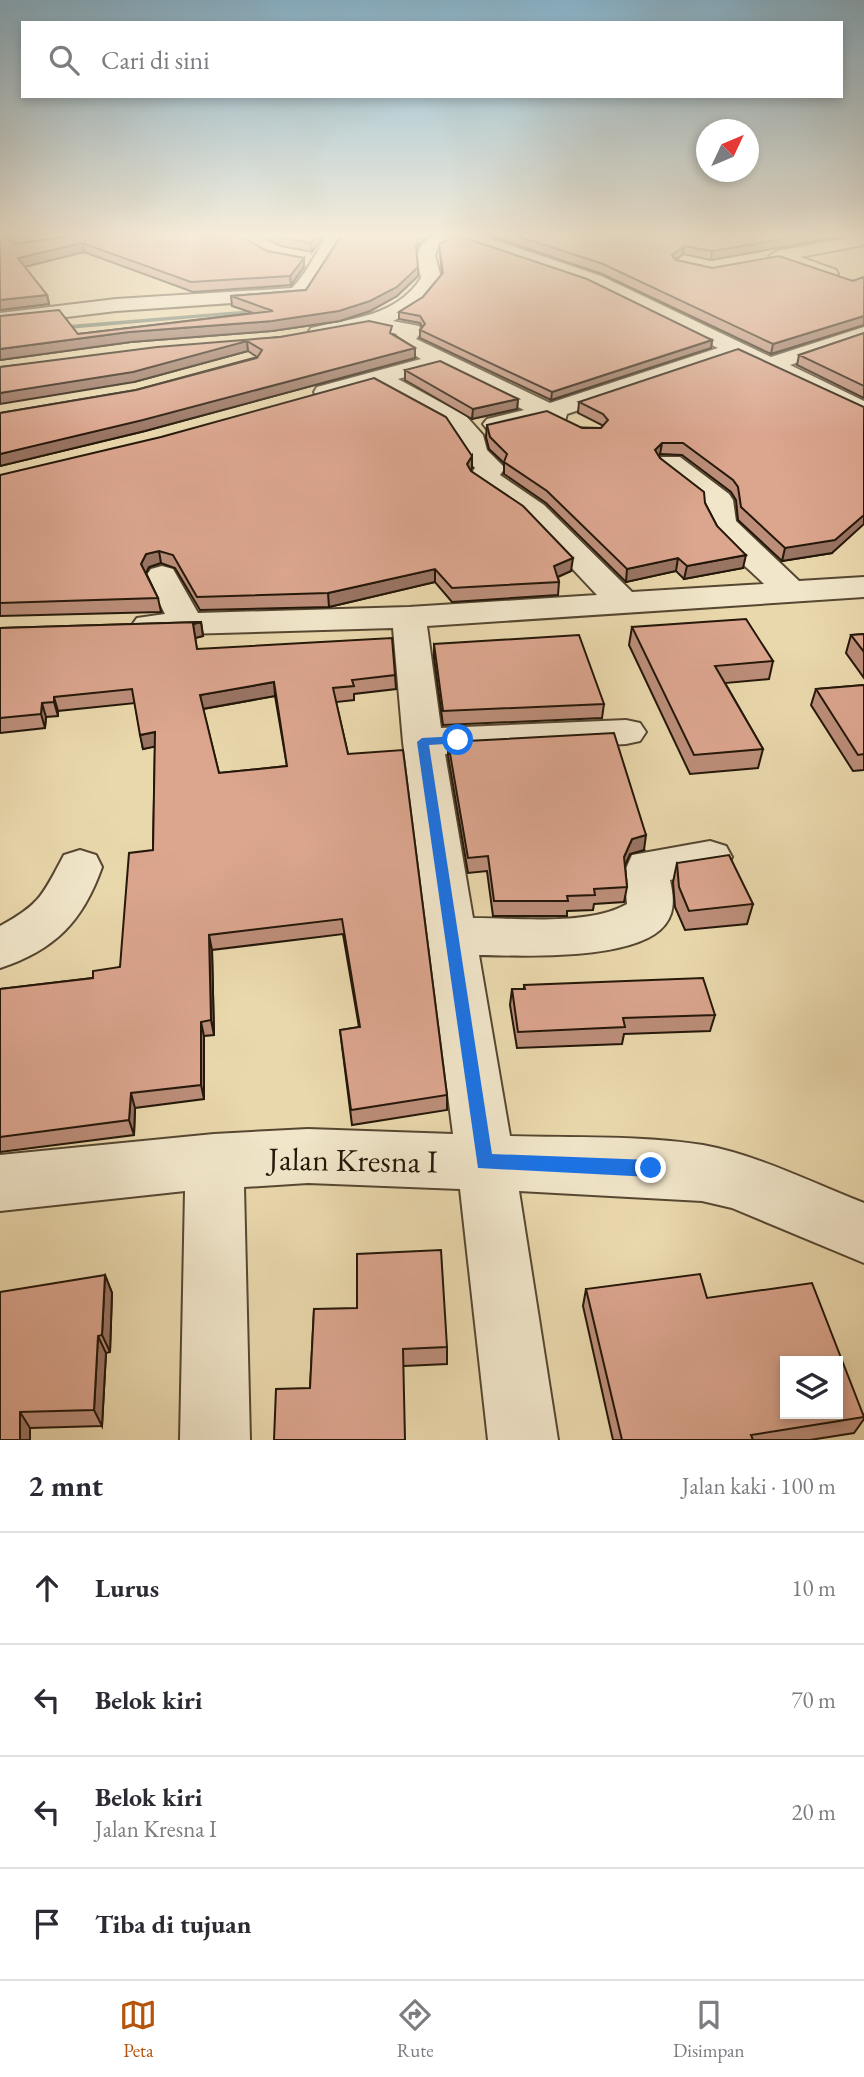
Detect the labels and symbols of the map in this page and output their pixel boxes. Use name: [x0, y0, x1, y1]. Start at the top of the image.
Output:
north arrow: [696, 119, 759, 182]
route start: [442, 724, 473, 755]
street label: Jalan Kresna I: [265, 1137, 438, 1182]
route end: [635, 1152, 666, 1183]

